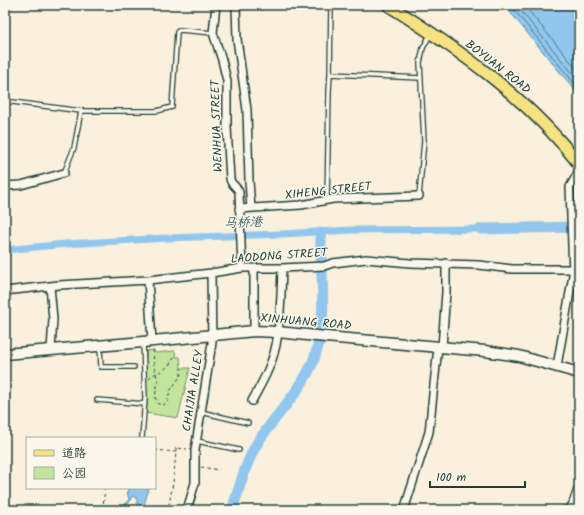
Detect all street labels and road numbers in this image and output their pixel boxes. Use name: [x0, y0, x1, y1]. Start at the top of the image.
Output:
street label: BOYUAN ROAD: [461, 35, 535, 99]
street label: WENHUA STREET: [206, 78, 228, 172]
street label: XIHENG STREET: [284, 177, 374, 205]
street label: LAODONG STREET: [230, 243, 330, 269]
street label: XINHUANG ROAD: [260, 309, 353, 335]
street label: CHAIJIA ALLEY: [177, 348, 209, 433]

